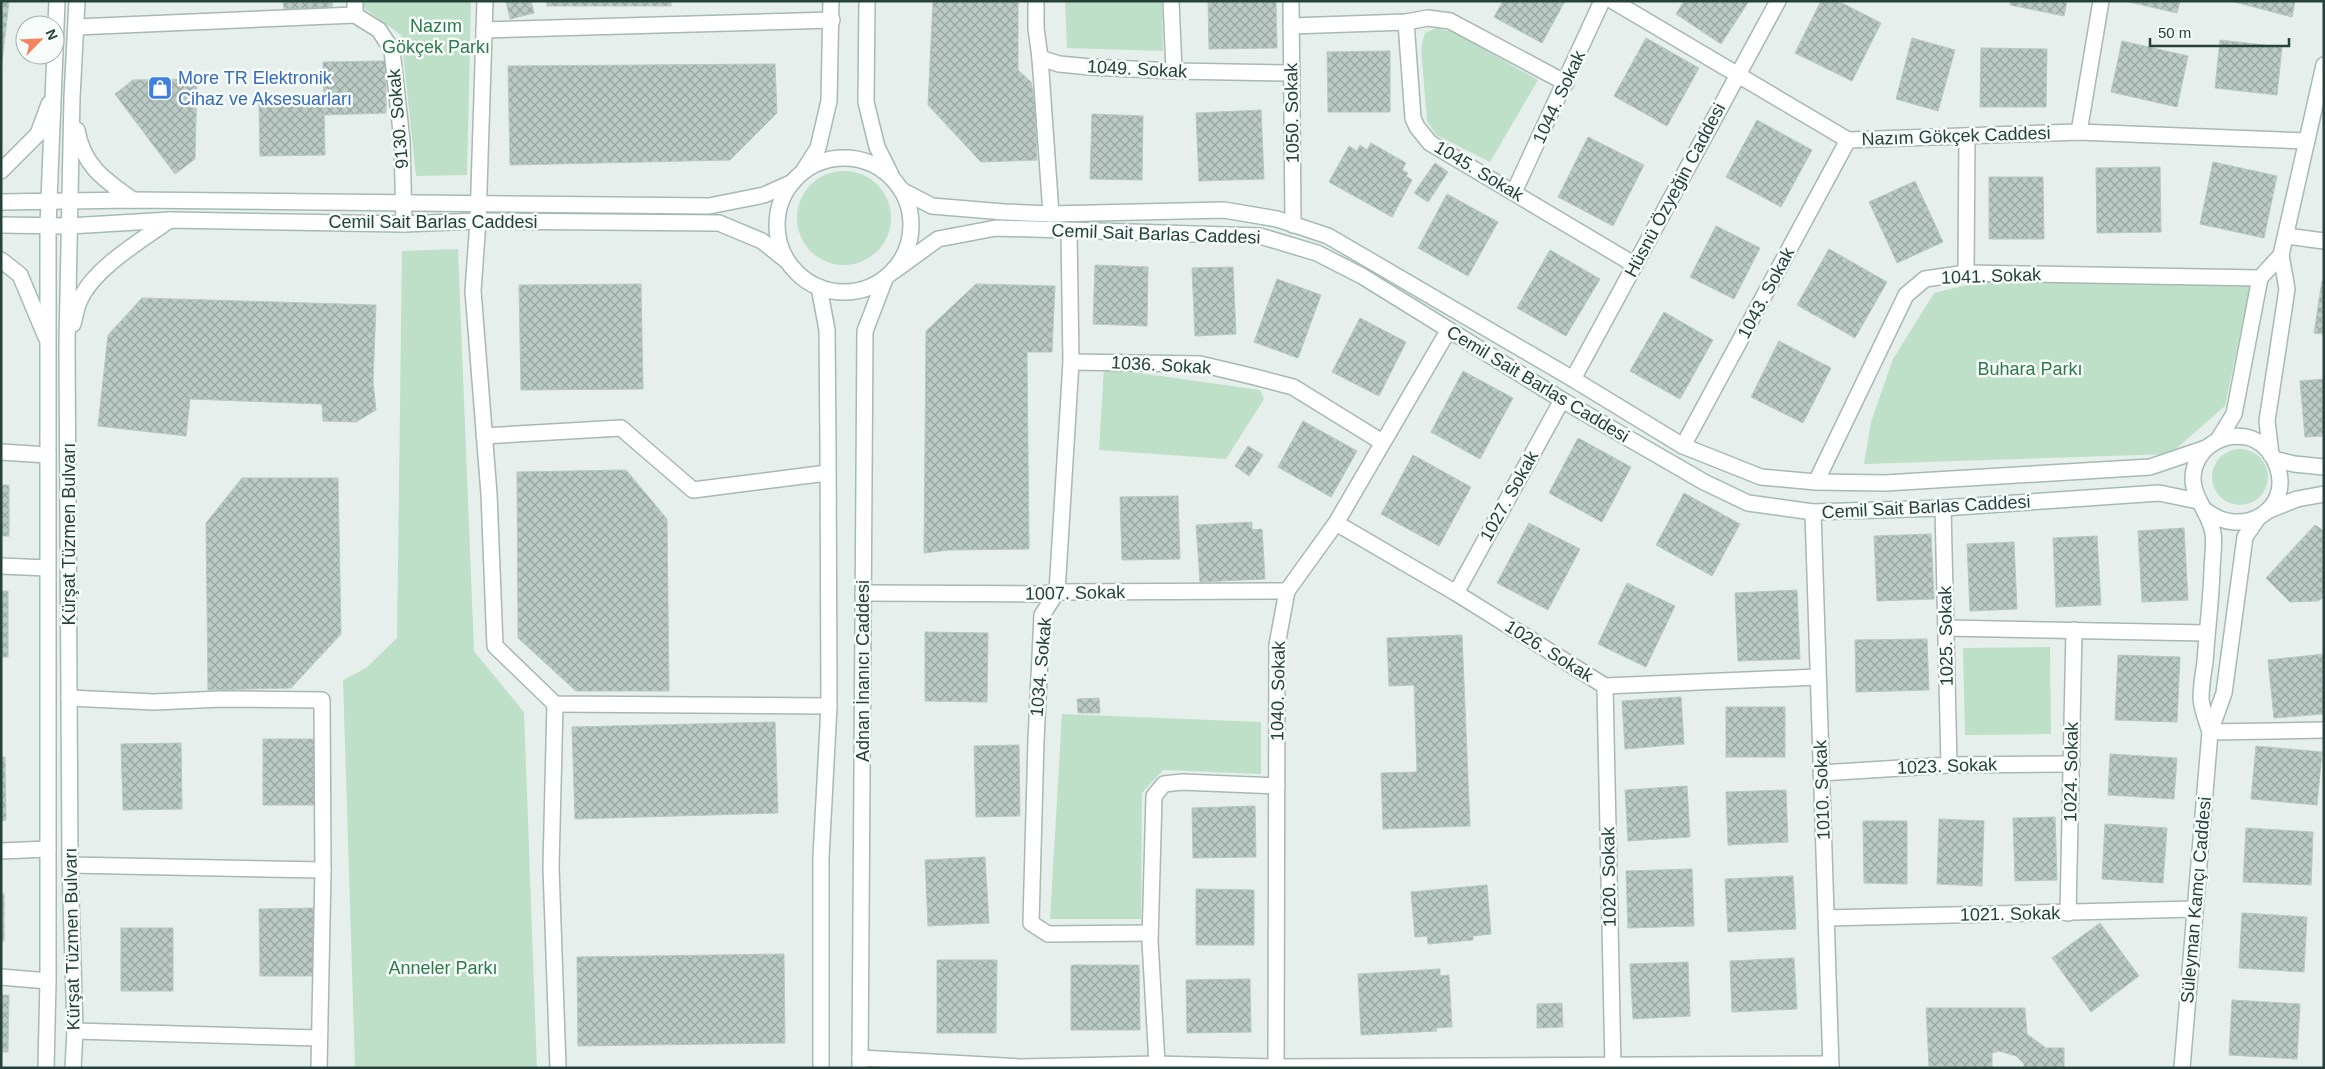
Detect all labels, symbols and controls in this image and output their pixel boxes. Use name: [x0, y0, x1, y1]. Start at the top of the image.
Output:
north arrow: [15, 15, 65, 65]
scale bar: [2150, 15, 2289, 47]
park label: Nazım Gökçek Parkı: [382, 16, 490, 57]
text: 50 m: [2158, 24, 2191, 41]
text: N: [43, 27, 61, 43]
street label: 1044. Sokak: [1529, 47, 1590, 147]
street label: 1049. Sokak: [1087, 56, 1188, 82]
street label: 1050. Sokak: [1281, 62, 1303, 163]
street label: 9130. Sokak: [384, 67, 412, 170]
place label: More TR Elektronik Cihaz ve Aksesuarları: [178, 68, 352, 109]
shop icon: More TR Elektronik Cihaz ve Aksesuarları: [147, 75, 173, 101]
street label: Hüsnü Özyeğin Caddesi: [1621, 100, 1729, 280]
street label: Nazım Gökçek Caddesi: [1861, 123, 2051, 149]
street label: 1045. Sokak: [1431, 137, 1528, 206]
street label: Cemil Sait Barlas Caddesi: [328, 212, 538, 232]
street label: Cemil Sait Barlas Caddesi: [1051, 220, 1261, 248]
street label: 1043. Sokak: [1734, 243, 1799, 342]
street label: 1041. Sokak: [1941, 264, 2042, 288]
street label: Cemil Sait Barlas Caddesi: [1443, 322, 1633, 446]
street label: 1036. Sokak: [1111, 352, 1212, 378]
park label: Buhara Parkı: [1977, 359, 2083, 379]
street label: Kürşat Tüzmen Bulvarı: [59, 443, 79, 625]
street label: 1027. Sokak: [1476, 447, 1542, 545]
street label: Cemil Sait Barlas Caddesi: [1821, 492, 2031, 522]
street label: Adnan İnanıcı Caddesi: [853, 580, 873, 762]
street label: 1007. Sokak: [1025, 582, 1126, 604]
street label: 1025. Sokak: [1935, 585, 1957, 686]
street label: 1034. Sokak: [1027, 615, 1055, 718]
street label: 1026. Sokak: [1501, 616, 1598, 687]
street label: 1040. Sokak: [1267, 640, 1289, 741]
street label: 1024. Sokak: [2060, 721, 2082, 822]
street label: 1010. Sokak: [1810, 739, 1834, 840]
street label: 1023. Sokak: [1897, 754, 1998, 778]
street label: Süleyman Kamçı Caddesi: [2177, 796, 2215, 1004]
street label: 1020. Sokak: [1598, 826, 1620, 927]
street label: Kürşat Tüzmen Bulvarı: [60, 847, 84, 1031]
street label: 1021. Sokak: [1960, 903, 2061, 925]
park label: Anneler Parkı: [388, 958, 498, 978]

